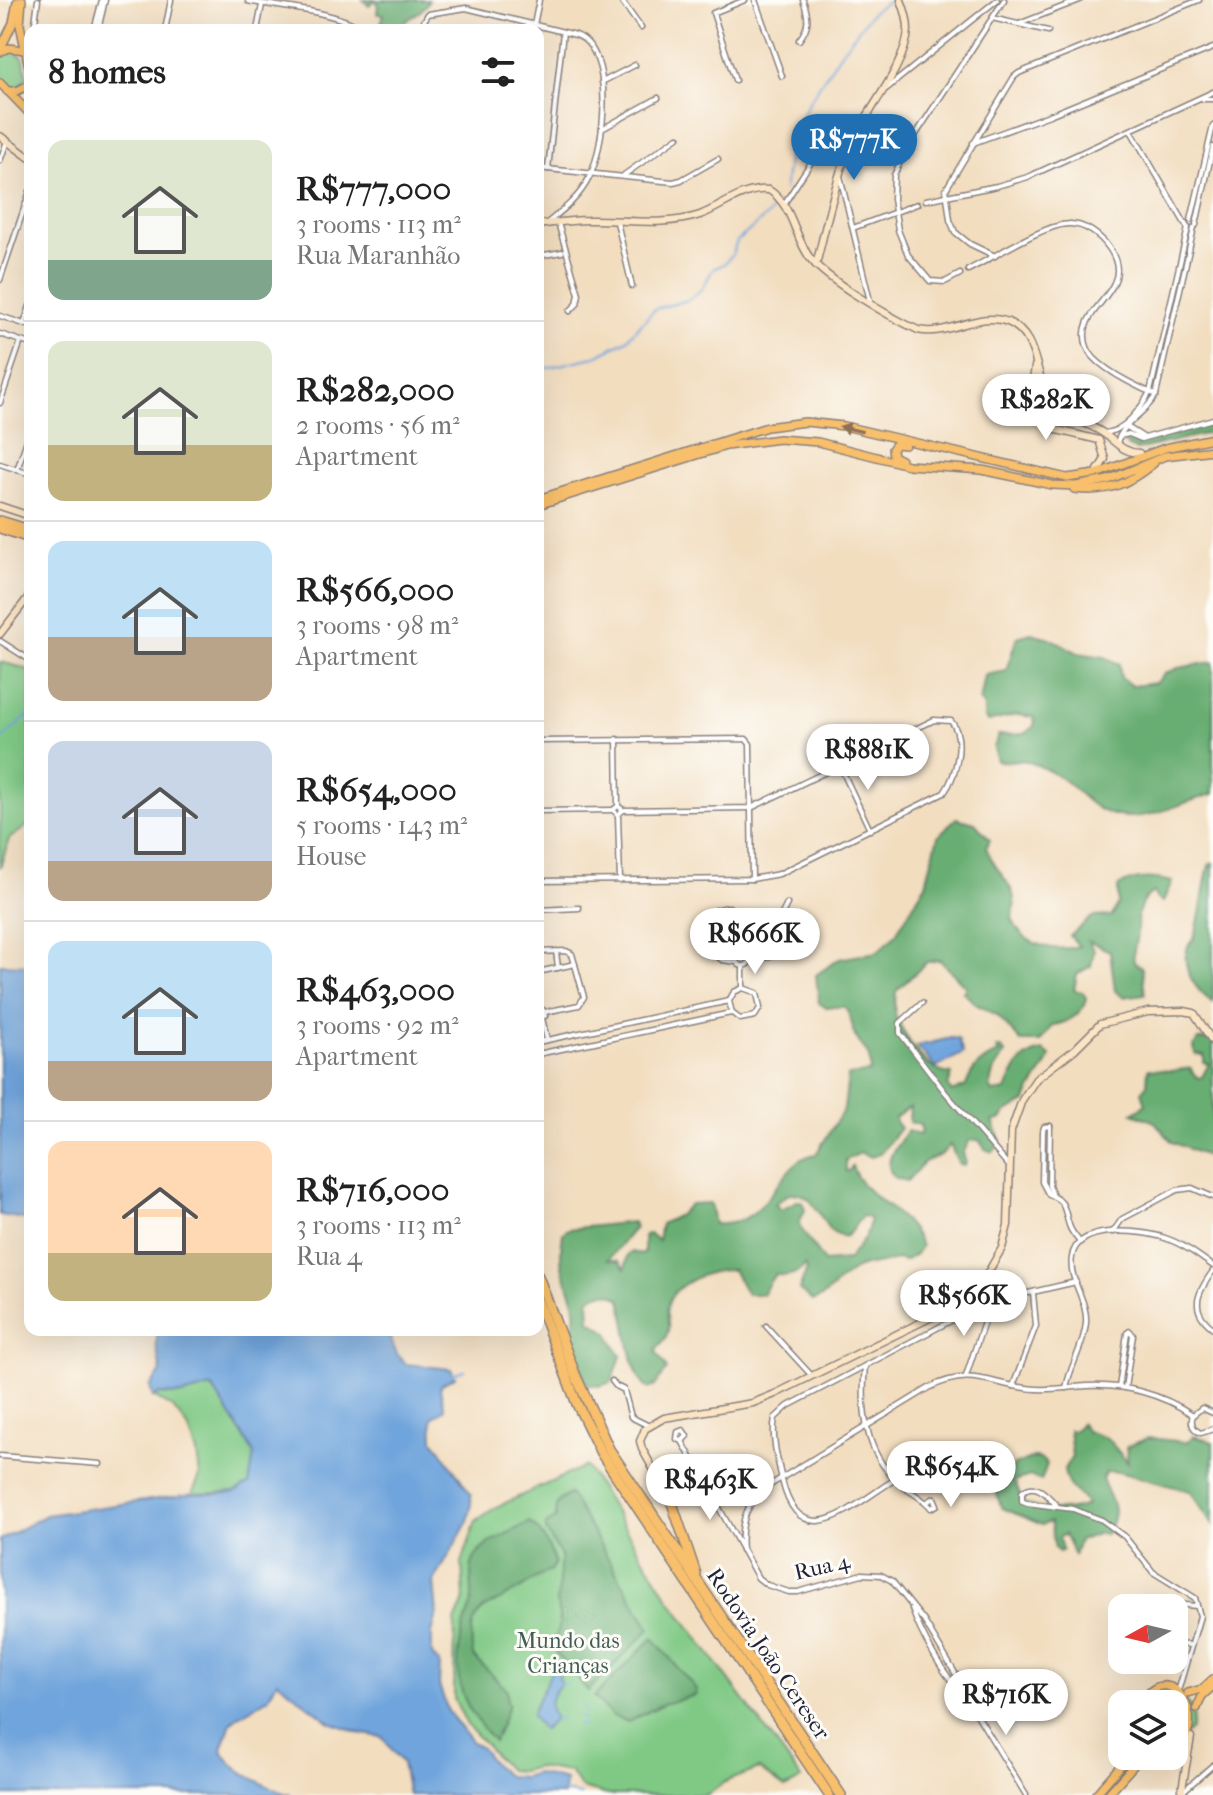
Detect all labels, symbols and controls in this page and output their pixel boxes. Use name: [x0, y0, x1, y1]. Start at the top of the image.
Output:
icon: filters: [476, 50, 520, 94]
text: 8 homes: [48, 52, 166, 92]
pin: R$777K: [789, 114, 919, 182]
text: R$777K: [809, 124, 899, 155]
text: R$777,000: [296, 169, 451, 209]
icon: home: [112, 172, 208, 268]
text: 3 rooms · 113 m²: [296, 209, 461, 240]
text: Rua Maranhão: [296, 240, 461, 271]
text: R$282,000: [296, 370, 455, 410]
icon: home: [112, 373, 208, 469]
pin: R$282K: [981, 374, 1111, 442]
text: R$282K: [1000, 384, 1092, 415]
text: 2 rooms · 56 m²: [296, 410, 460, 441]
one-way arrow: [838, 422, 863, 434]
text: Apartment: [296, 441, 418, 472]
text: R$566,000: [296, 570, 454, 610]
icon: home: [112, 573, 208, 669]
text: 3 rooms · 98 m²: [296, 610, 458, 641]
text: Apartment: [296, 641, 418, 672]
pin: R$881K: [803, 724, 933, 792]
text: R$881K: [824, 734, 912, 765]
text: R$654,000: [296, 770, 457, 810]
icon: home: [112, 773, 208, 869]
text: 5 rooms · 143 m²: [296, 810, 467, 841]
text: House: [296, 841, 366, 872]
pin: R$666K: [690, 908, 820, 976]
text: R$666K: [708, 918, 802, 949]
text: R$463,000: [296, 970, 455, 1010]
icon: home: [112, 973, 208, 1069]
text: 3 rooms · 92 m²: [296, 1010, 459, 1041]
text: Apartment: [296, 1041, 418, 1072]
text: R$716,000: [296, 1170, 449, 1210]
icon: home: [112, 1173, 208, 1269]
text: 3 rooms · 113 m²: [296, 1210, 461, 1241]
text: Rua 4: [296, 1241, 362, 1272]
pin: R$566K: [899, 1270, 1029, 1338]
text: R$566K: [918, 1280, 1010, 1311]
pin: R$654K: [886, 1441, 1016, 1509]
text: R$654K: [905, 1451, 997, 1482]
pin: R$463K: [645, 1454, 775, 1522]
text: R$463K: [664, 1464, 756, 1495]
street label: Rua 4: [792, 1548, 853, 1586]
street label: Rodovia João Cereser: [701, 1563, 835, 1745]
north arrow: [1108, 1594, 1188, 1674]
map controls: [1108, 1594, 1188, 1770]
park label: Mundo das Crianças: [516, 1628, 620, 1679]
pin: R$716K: [941, 1669, 1071, 1737]
text: R$716K: [962, 1679, 1050, 1710]
button: layers: [1108, 1690, 1188, 1770]

